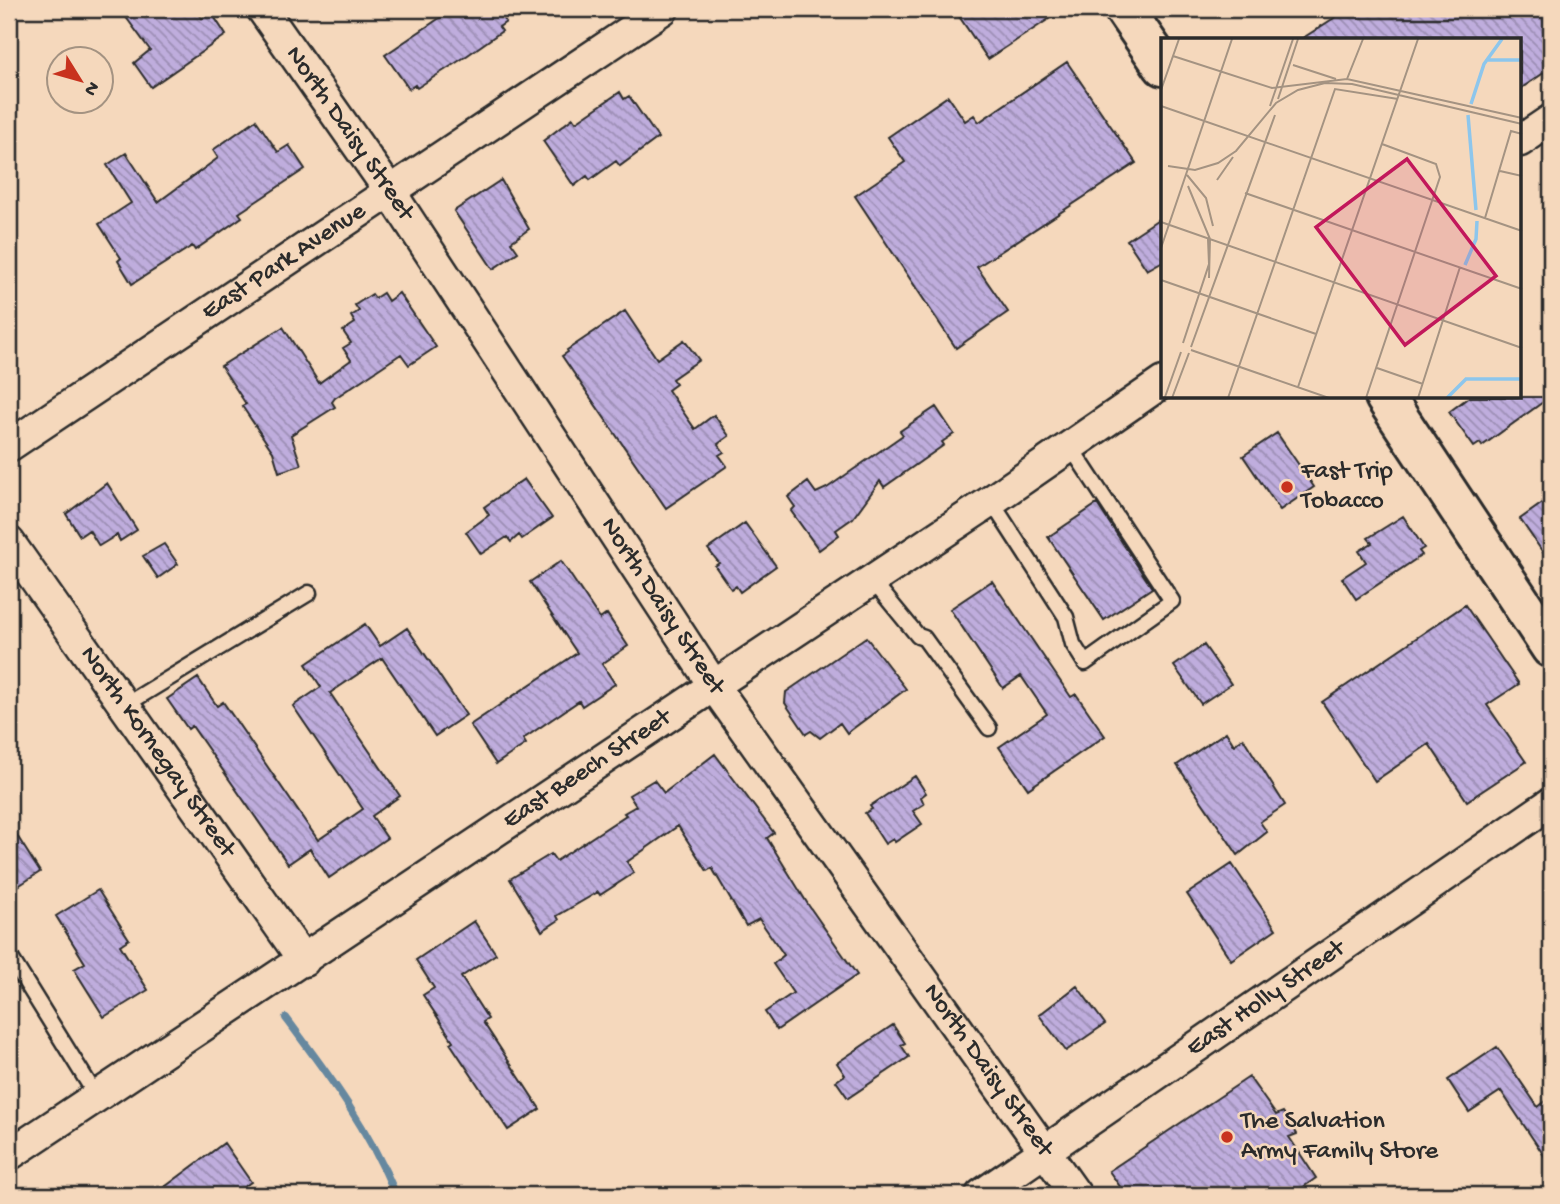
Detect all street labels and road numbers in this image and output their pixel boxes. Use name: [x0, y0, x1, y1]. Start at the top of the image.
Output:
street label: North Daisy Street: [278, 40, 422, 229]
street label: East Park Avenue: [196, 196, 373, 328]
street label: North Daisy Street: [593, 512, 732, 703]
street label: North Kornegay Street: [72, 641, 243, 866]
street label: East Beech Street: [497, 701, 679, 837]
street label: East Holly Street: [1181, 932, 1353, 1064]
street label: North Daisy Street: [915, 978, 1061, 1165]

